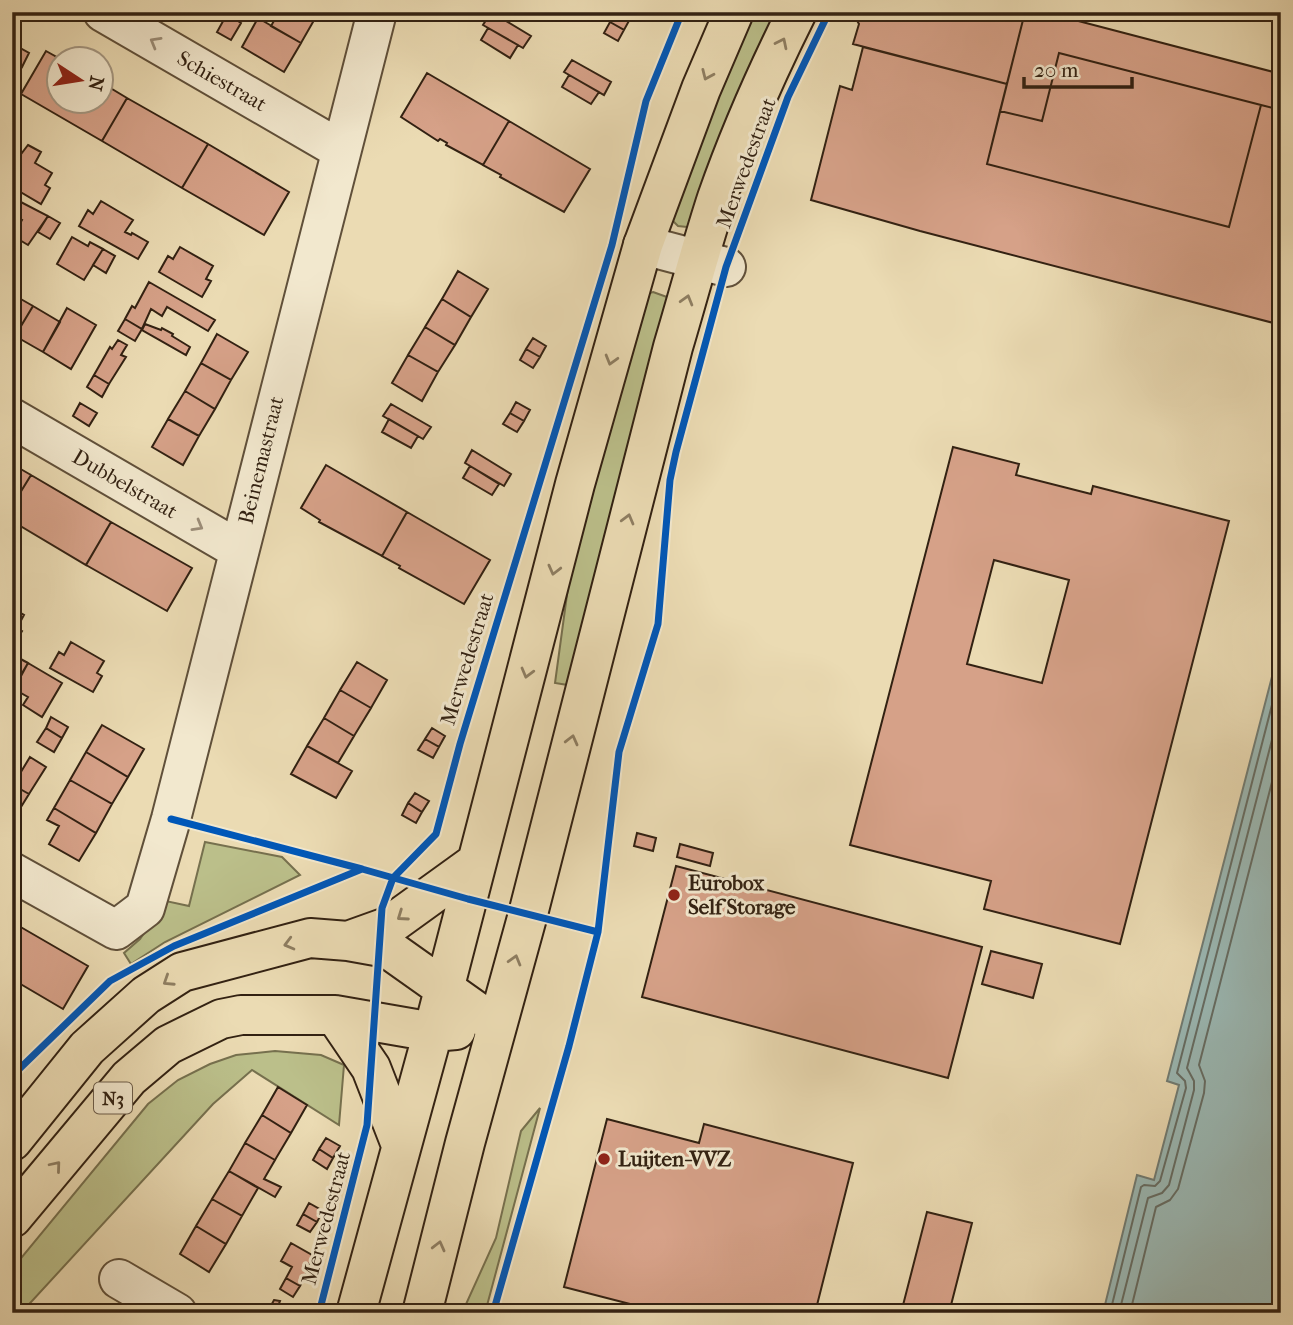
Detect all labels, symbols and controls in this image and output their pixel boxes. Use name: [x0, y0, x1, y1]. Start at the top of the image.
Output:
one-way arrow: [149, 37, 162, 50]
one-way arrow: [773, 38, 787, 50]
north arrow: [46, 46, 116, 116]
street label: Schiestraat: [173, 46, 271, 116]
scale bar: [1024, 46, 1132, 90]
text: 20 m: [1034, 58, 1079, 82]
one-way arrow: [701, 68, 715, 80]
text: N: [83, 74, 108, 93]
street label: Merwedestraat: [711, 94, 781, 231]
one-way arrow: [678, 294, 693, 306]
one-way arrow: [605, 354, 619, 366]
street label: Beinemastraat: [234, 393, 289, 526]
street label: Dubbelstraat: [68, 444, 182, 524]
one-way arrow: [620, 514, 634, 526]
one-way arrow: [191, 518, 204, 531]
one-way arrow: [548, 563, 562, 575]
street label: Merwedestraat: [436, 590, 499, 728]
one-way arrow: [521, 667, 536, 679]
one-way arrow: [563, 734, 578, 746]
place label: Eurobox Self Storage: [688, 871, 796, 919]
marker: Eurobox Self Storage: [666, 887, 682, 903]
one-way arrow: [397, 908, 410, 920]
one-way arrow: [283, 936, 295, 950]
one-way arrow: [507, 954, 521, 966]
one-way arrow: [163, 973, 176, 986]
road number: N3: [94, 1082, 132, 1114]
place label: Luijten-VVZ: [618, 1147, 732, 1171]
street label: Merwedestraat: [297, 1148, 355, 1287]
marker: Luijten-VVZ: [596, 1151, 612, 1167]
one-way arrow: [48, 1161, 60, 1174]
one-way arrow: [431, 1240, 445, 1252]

